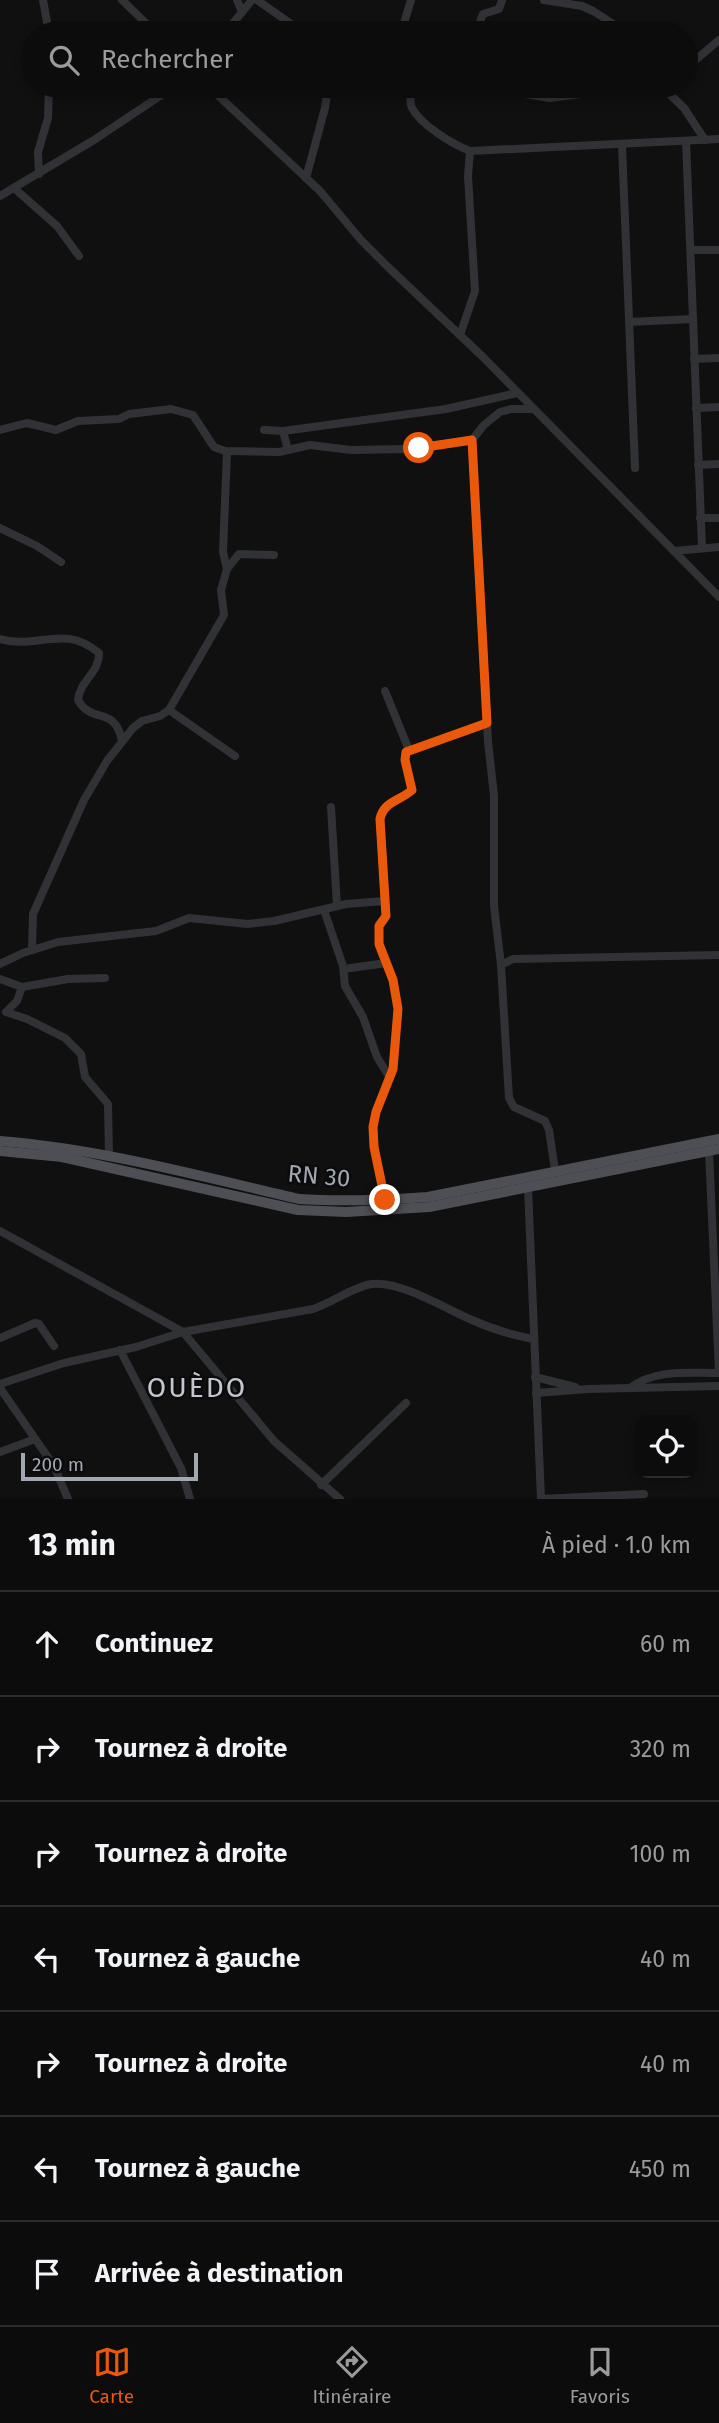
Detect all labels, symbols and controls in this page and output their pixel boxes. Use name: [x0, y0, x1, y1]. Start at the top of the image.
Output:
search box: [21, 21, 698, 98]
icon: search: [45, 41, 83, 79]
text: Rechercher: [101, 44, 233, 75]
route start: [403, 432, 434, 463]
street label: RN 30: [287, 1159, 351, 1193]
route end: [369, 1184, 400, 1215]
district label: OUÈDO: [147, 1371, 247, 1404]
map controls: [635, 1415, 698, 1478]
button: locate: [635, 1415, 698, 1478]
scale bar: [21, 1450, 198, 1482]
text: 200 m: [32, 1453, 84, 1476]
text: 13 min: [28, 1527, 116, 1563]
text: À pied · 1.0 km: [542, 1531, 691, 1559]
icon: ahead: [28, 1625, 66, 1663]
text: Continuez: [95, 1628, 213, 1659]
text: 60 m: [640, 1630, 691, 1658]
icon: right: [28, 1730, 66, 1768]
text: Tournez à droite: [95, 1733, 287, 1764]
text: 320 m: [630, 1735, 691, 1763]
icon: right: [28, 1835, 66, 1873]
text: Tournez à droite: [95, 1838, 287, 1869]
text: 100 m: [630, 1840, 691, 1868]
icon: left: [28, 1940, 66, 1978]
text: Tournez à gauche: [95, 1943, 300, 1974]
text: 40 m: [640, 1945, 691, 1973]
icon: right: [28, 2045, 66, 2083]
text: Tournez à droite: [95, 2048, 287, 2079]
text: 40 m: [640, 2050, 691, 2078]
icon: left: [28, 2150, 66, 2188]
text: Tournez à gauche: [95, 2153, 300, 2184]
text: 450 m: [629, 2155, 691, 2183]
icon: arrive: [28, 2255, 66, 2293]
text: Arrivée à destination: [95, 2258, 344, 2289]
tab: Carte: [89, 2343, 134, 2408]
tab: Itinéraire: [313, 2343, 391, 2408]
tab: Favoris: [570, 2343, 630, 2408]

